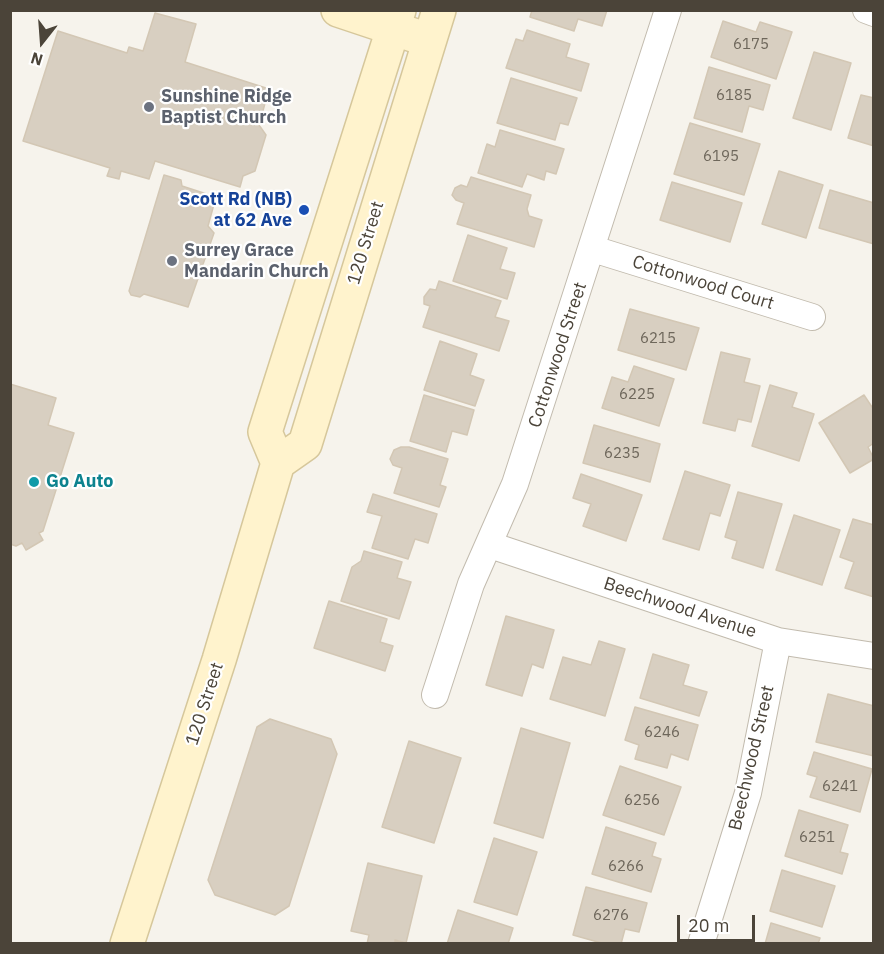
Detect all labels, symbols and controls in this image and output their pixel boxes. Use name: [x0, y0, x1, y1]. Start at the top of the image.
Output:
north arrow: [12, 12, 72, 72]
house number: 6175: [733, 36, 769, 54]
text: N: [28, 48, 45, 70]
place label: Sunshine Ridge Baptist Church: [161, 86, 292, 128]
house number: 6185: [716, 87, 752, 105]
marker: Sunshine Ridge Baptist Church: [142, 100, 156, 114]
house number: 6195: [703, 148, 739, 166]
place label: Scott Rd (NB) at 62 Ave: [179, 189, 292, 232]
street label: 120 Street: [343, 199, 389, 287]
marker: Scott Rd (NB) at 62 Ave: [297, 203, 311, 217]
place label: Surrey Grace Mandarin Church: [184, 240, 329, 282]
street label: Cottonwood Court: [630, 251, 776, 315]
marker: Surrey Grace Mandarin Church: [165, 254, 179, 268]
street label: Cottonwood Street: [524, 279, 592, 431]
house number: 6215: [640, 330, 676, 348]
house number: 6225: [619, 386, 655, 404]
house number: 6235: [604, 445, 640, 463]
place label: Go Auto: [46, 471, 113, 493]
marker: Go Auto: [27, 475, 41, 489]
street label: Beechwood Avenue: [601, 573, 759, 643]
street label: 120 Street: [181, 660, 229, 748]
street label: Beechwood Street: [725, 683, 779, 833]
house number: 6246: [644, 724, 680, 742]
house number: 6241: [822, 778, 858, 796]
house number: 6256: [624, 792, 660, 810]
house number: 6251: [799, 829, 835, 847]
house number: 6266: [608, 858, 644, 876]
scale bar: [680, 903, 758, 941]
house number: 6276: [593, 907, 629, 925]
text: 20 m: [688, 914, 730, 937]

